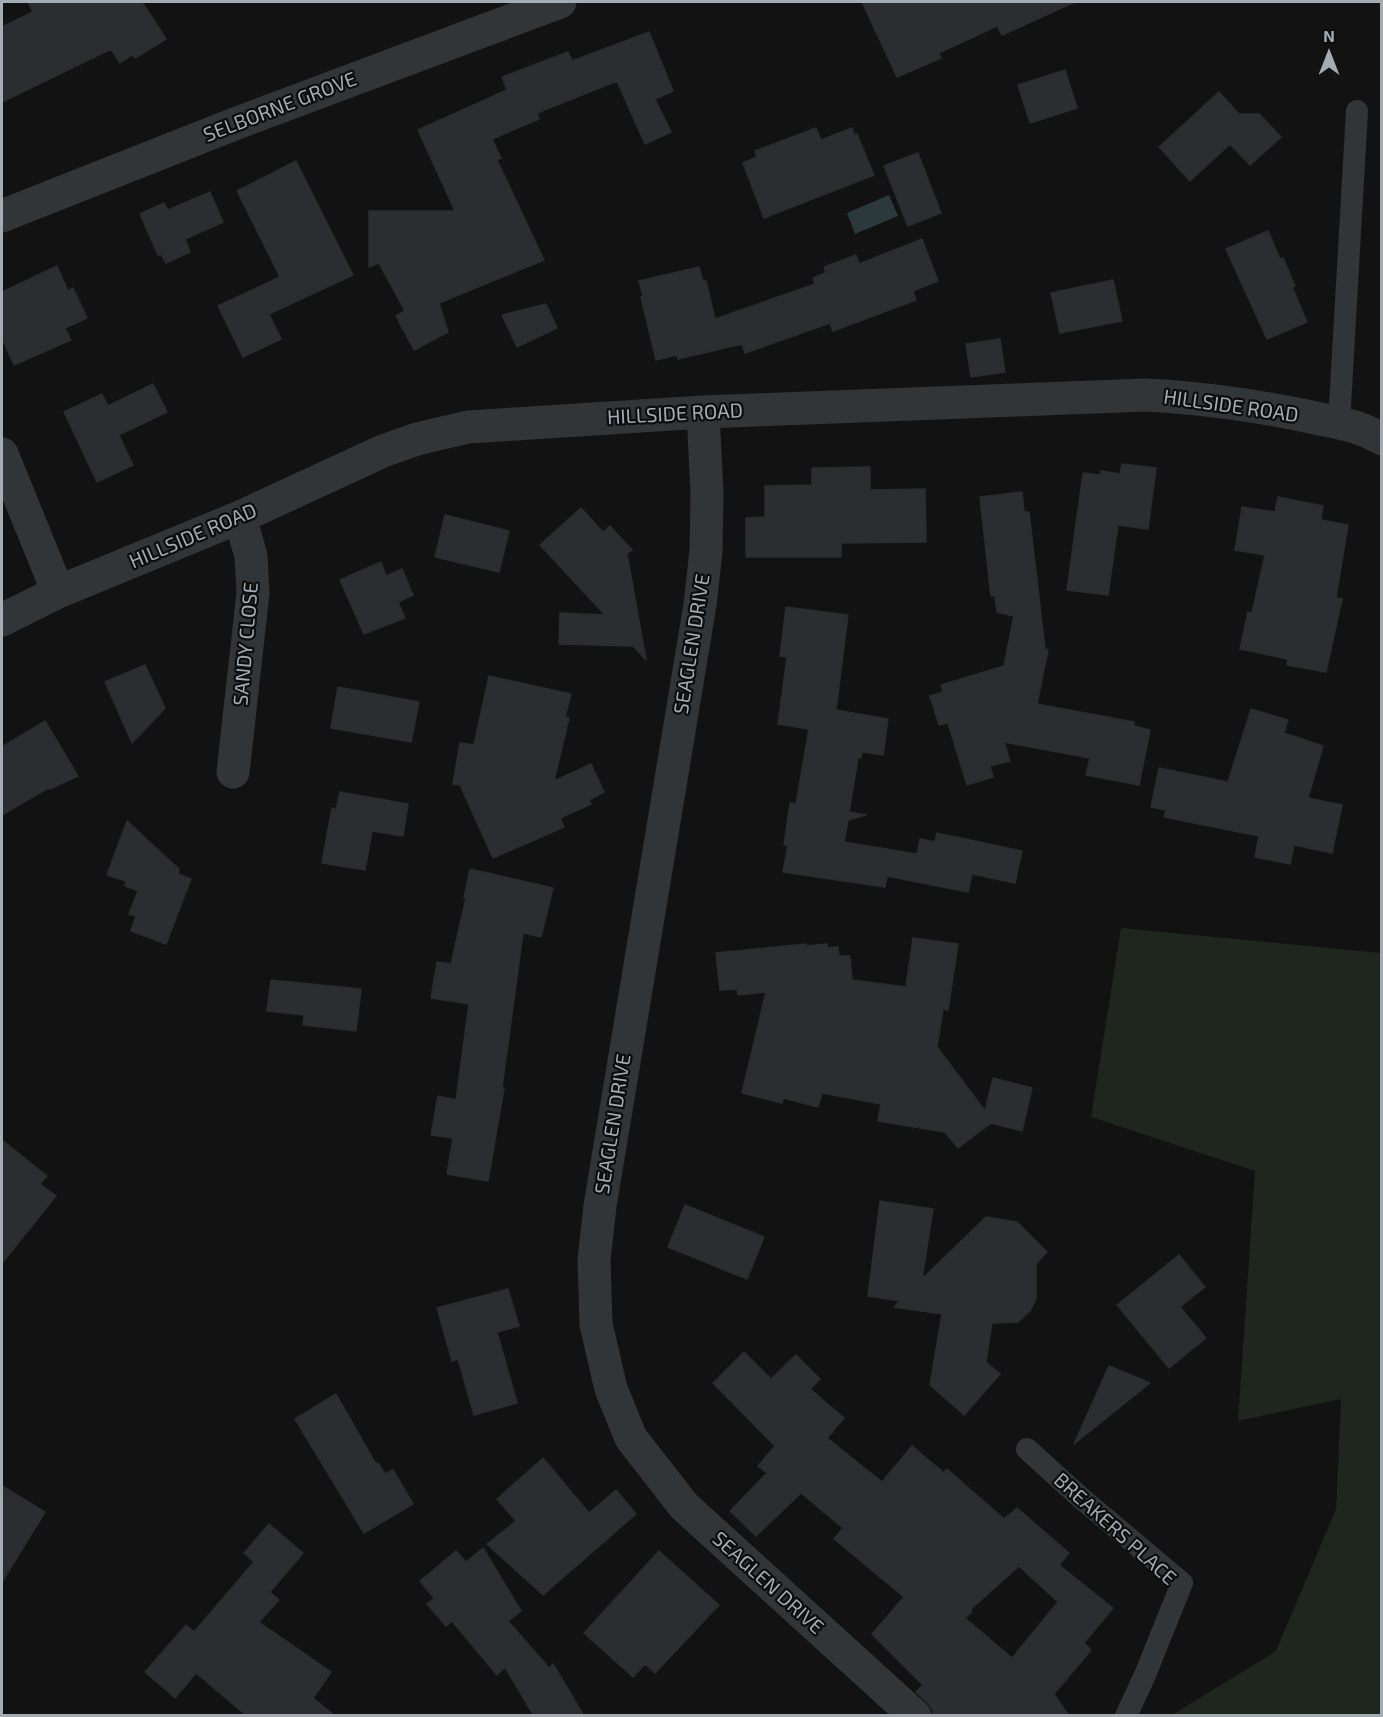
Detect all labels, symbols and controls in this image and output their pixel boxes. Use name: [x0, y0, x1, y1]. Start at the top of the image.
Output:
north arrow: [1299, 24, 1359, 84]
text: N: [1323, 26, 1335, 45]
street label: SELBORNE GROVE: [200, 67, 360, 147]
street label: HILLSIDE ROAD: [1162, 385, 1300, 427]
street label: HILLSIDE ROAD: [607, 398, 743, 430]
street label: HILLSIDE ROAD: [126, 498, 260, 574]
street label: SEAGLEN DRIVE: [669, 572, 715, 716]
street label: SANDY CLOSE: [229, 581, 263, 707]
street label: SEAGLEN DRIVE: [590, 1052, 636, 1196]
street label: BREAKERS PLACE: [1049, 1468, 1181, 1590]
street label: SEAGLEN DRIVE: [707, 1527, 829, 1639]

